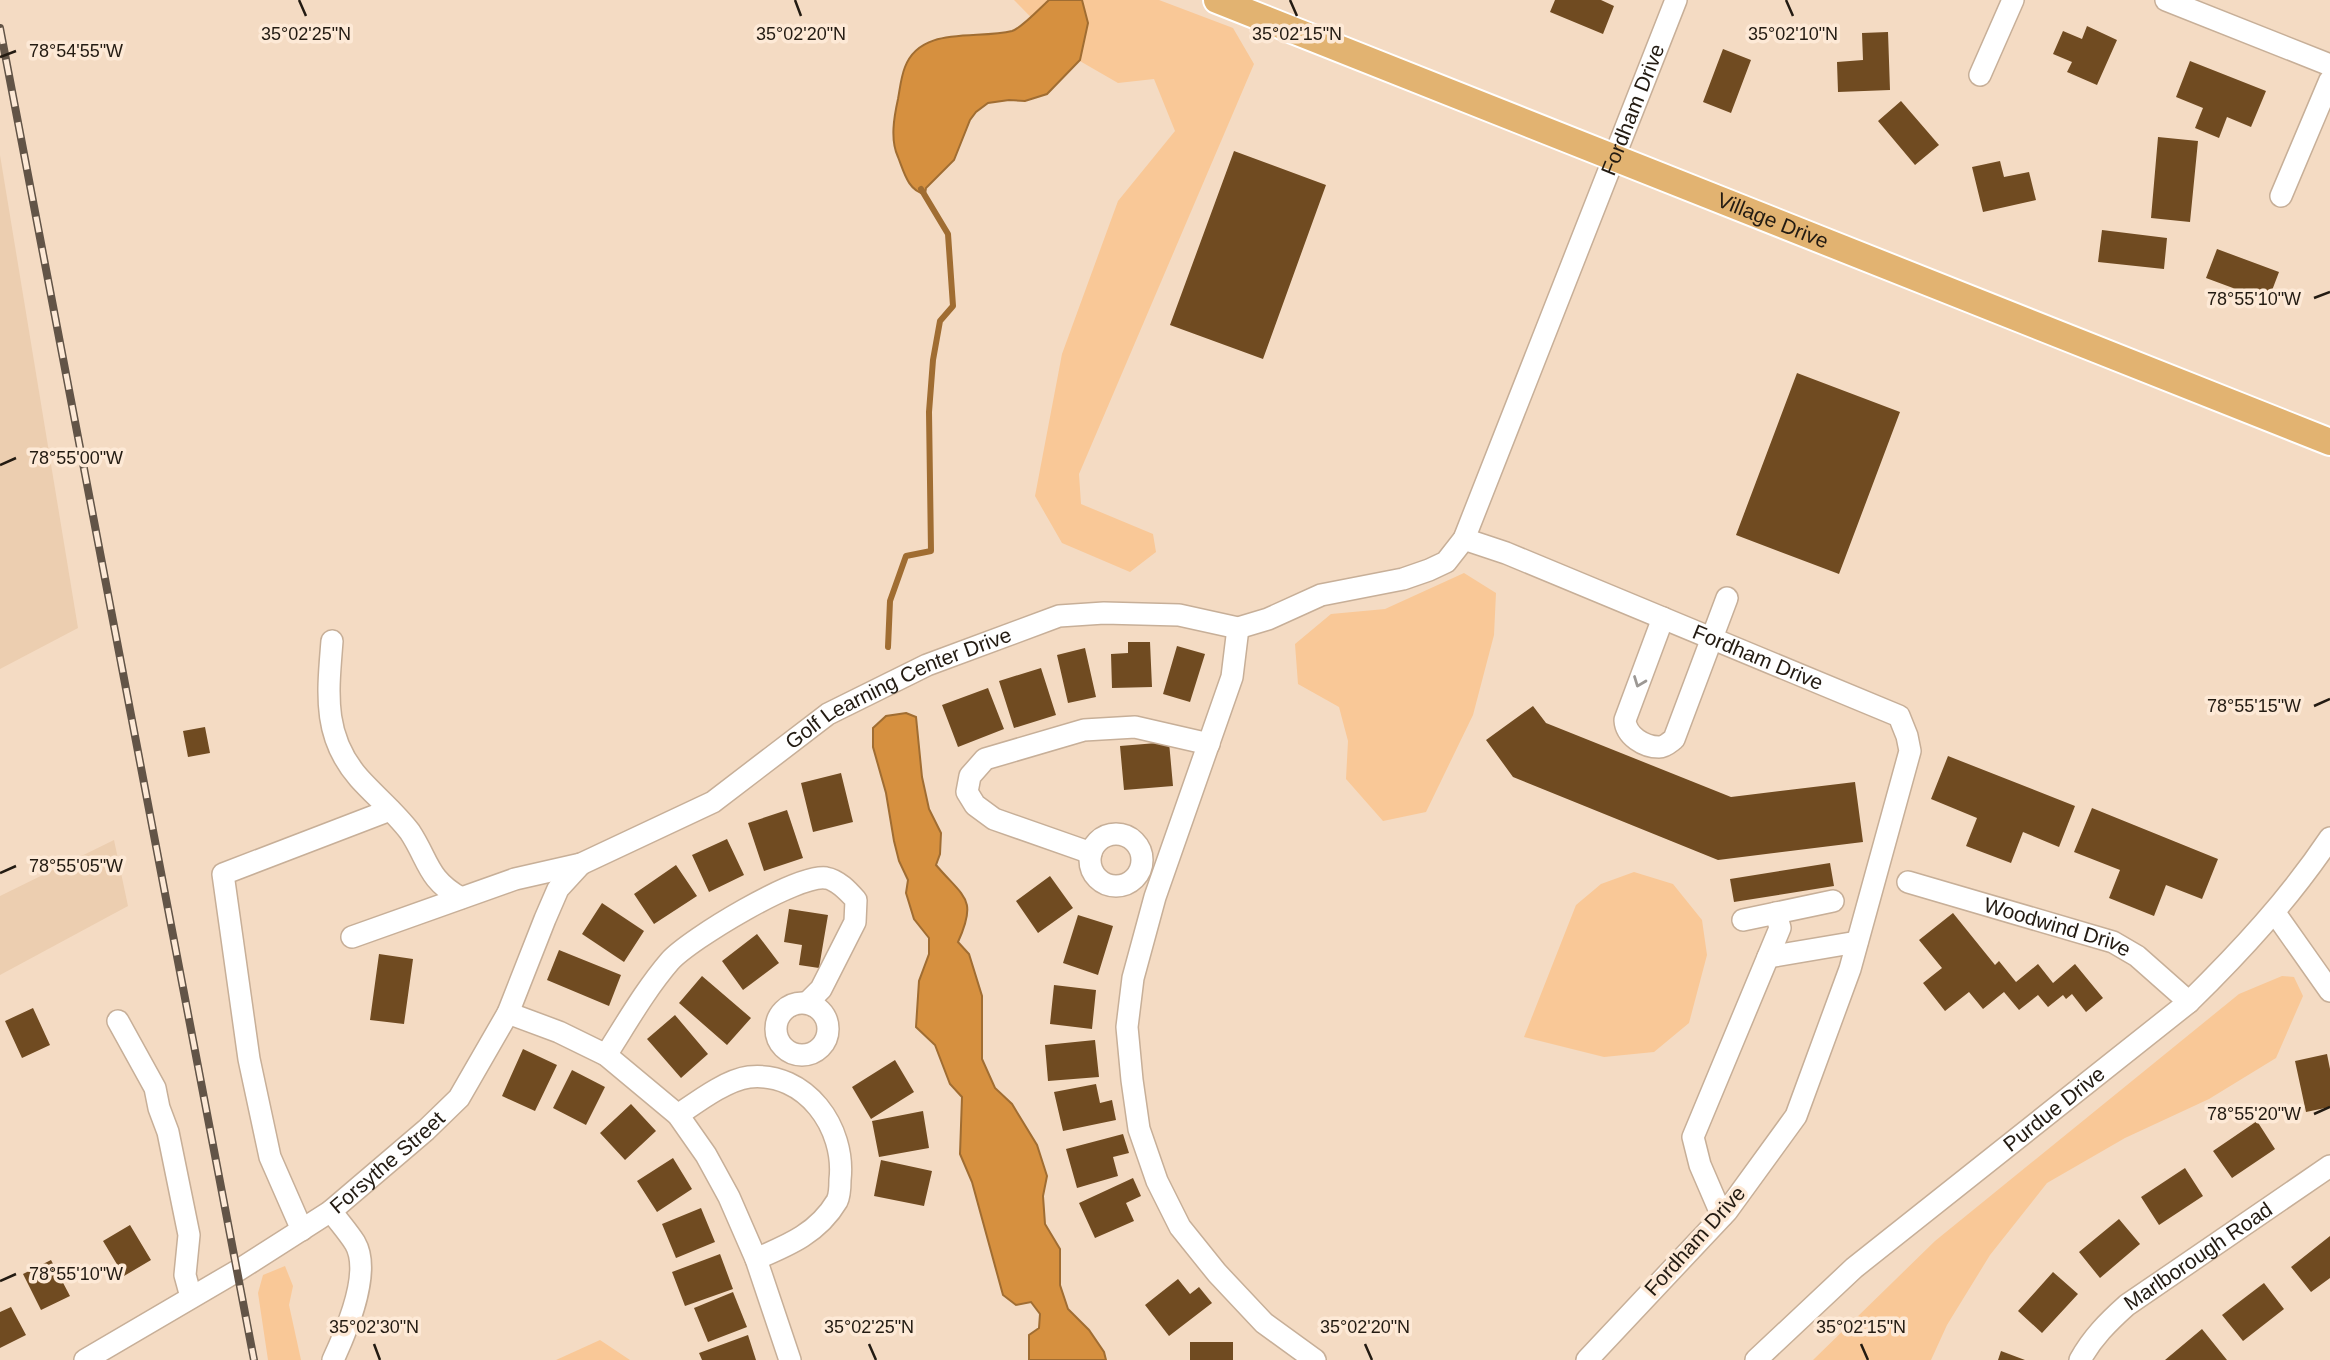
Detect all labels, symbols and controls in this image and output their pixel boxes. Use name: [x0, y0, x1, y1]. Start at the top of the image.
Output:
text: 35°02'25"N: [261, 24, 351, 44]
text: 35°02'20"N: [756, 24, 846, 44]
text: 35°02'15"N: [1252, 24, 1342, 44]
text: 35°02'10"N: [1748, 24, 1838, 44]
text: 78°54'55"W: [29, 41, 123, 61]
street label: Fordham Drive: [1596, 41, 1669, 178]
street label: Village Drive: [1714, 188, 1832, 253]
text: 78°55'10"W: [2207, 289, 2301, 309]
text: 78°55'00"W: [29, 448, 123, 468]
street label: Fordham Drive: [1690, 620, 1827, 694]
street label: Golf Learning Center Drive: [781, 623, 1014, 753]
one-way arrow: [1633, 675, 1647, 687]
text: 78°55'15"W: [2207, 696, 2301, 716]
text: 78°55'05"W: [29, 856, 123, 876]
street label: Woodwind Drive: [1981, 893, 2135, 961]
street label: Purdue Drive: [1999, 1062, 2109, 1156]
text: 78°55'20"W: [2207, 1104, 2301, 1124]
street label: Forsythe Street: [325, 1106, 449, 1218]
street label: Fordham Drive: [1640, 1181, 1750, 1300]
street label: Marlborough Road: [2120, 1197, 2276, 1314]
text: 78°55'10"W: [29, 1264, 123, 1284]
text: 35°02'30"N: [329, 1317, 419, 1337]
text: 35°02'25"N: [824, 1317, 914, 1337]
text: 35°02'20"N: [1320, 1317, 1410, 1337]
text: 35°02'15"N: [1816, 1317, 1906, 1337]

